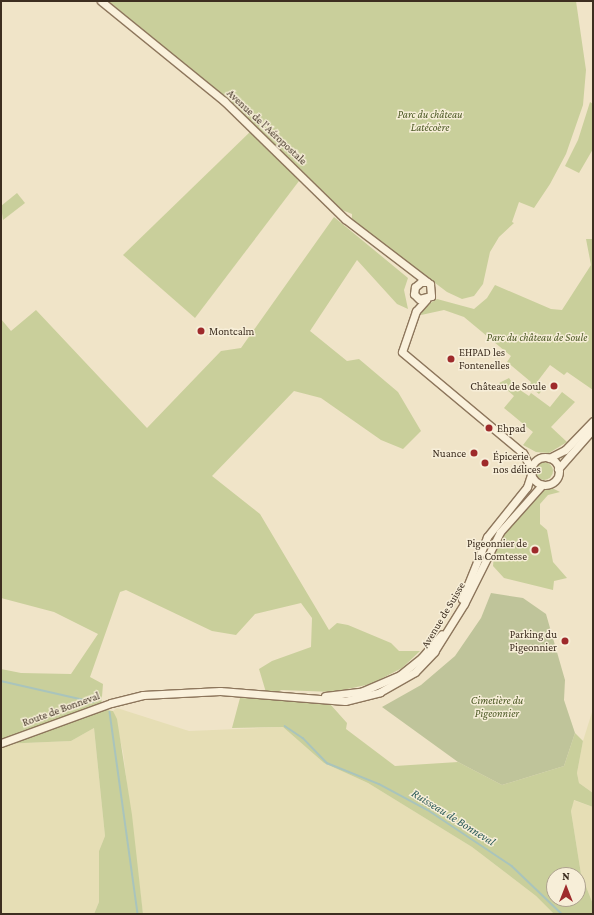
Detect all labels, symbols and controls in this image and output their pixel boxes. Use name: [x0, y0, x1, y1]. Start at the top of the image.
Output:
street label: Avenue de l'Aéropostale: [224, 86, 310, 168]
park label: Parc du château Latécoère: [397, 108, 463, 134]
place label: Montcalm: [209, 324, 254, 338]
marker: Montcalm: [196, 326, 206, 336]
park label: Parc du château de Soule: [487, 330, 587, 344]
place label: EHPAD les Fontenelles: [459, 346, 510, 372]
marker: EHPAD les Fontenelles: [446, 354, 456, 364]
place label: Château de Soule: [470, 379, 546, 393]
marker: Château de Soule: [549, 381, 559, 391]
place label: Ehpad: [497, 421, 526, 435]
marker: Ehpad: [484, 423, 494, 433]
place label: Nuance: [433, 446, 466, 460]
marker: Nuance: [469, 448, 479, 458]
place label: Épicerie nos délices: [493, 450, 541, 476]
marker: Épicerie nos délices: [480, 458, 490, 468]
place label: Pigeonnier de la Comtesse: [467, 537, 527, 563]
marker: Pigeonnier de la Comtesse: [530, 545, 540, 555]
street label: Avenue de Suisse: [418, 580, 468, 650]
place label: Parking du Pigeonnier: [510, 628, 557, 654]
marker: Parking du Pigeonnier: [560, 636, 570, 646]
street label: Route de Bonneval: [20, 689, 102, 729]
park label: Cimetière du Pigeonnier: [471, 694, 523, 720]
water label: Ruisseau de Bonneval: [408, 786, 498, 850]
north arrow: [546, 867, 586, 907]
text: N: [562, 870, 570, 882]

